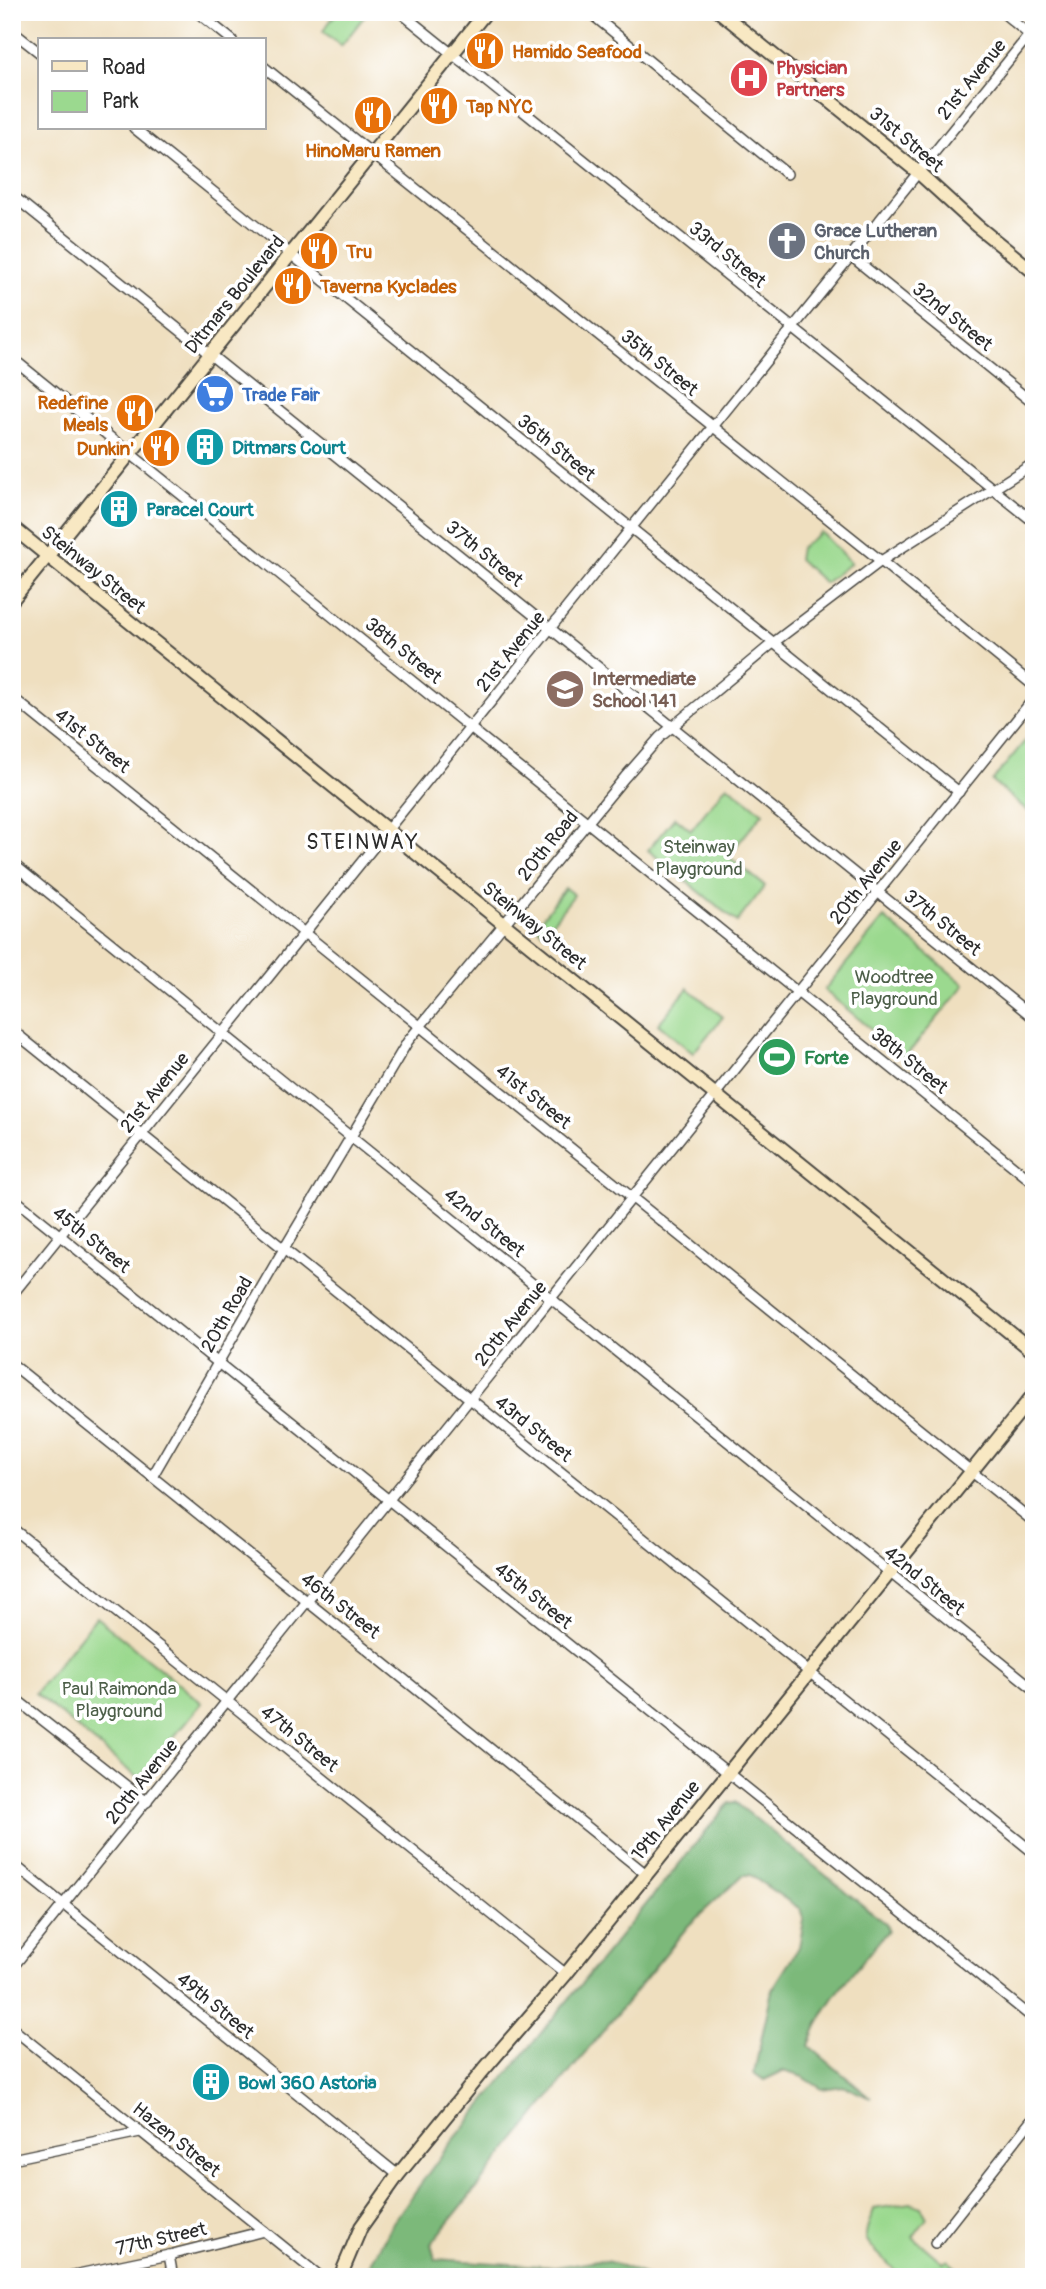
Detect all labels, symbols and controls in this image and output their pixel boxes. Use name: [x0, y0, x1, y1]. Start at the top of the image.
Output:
restaurant icon: Hamido Seafood: [464, 30, 506, 72]
street label: 21st Avenue: [932, 34, 1012, 125]
legend: [38, 38, 266, 130]
place label: Hamido Seafood: [512, 40, 642, 64]
text: Road: [102, 54, 146, 81]
place label: Physician Partners: [776, 56, 848, 102]
hospital icon: Physician Partners: [728, 57, 770, 99]
restaurant icon: Tap NYC: [418, 85, 460, 127]
text: Park: [102, 88, 139, 115]
restaurant icon: HinoMaru Ramen: [352, 94, 394, 136]
place label: Tap NYC: [465, 95, 533, 119]
street label: 31st Street: [864, 102, 949, 178]
place label: HinoMaru Ramen: [305, 139, 441, 163]
street label: 33rd Street: [684, 216, 771, 293]
place label: Grace Lutheran Church: [814, 219, 938, 265]
church icon: Grace Lutheran Church: [766, 220, 808, 262]
restaurant icon: Tru: [298, 230, 340, 272]
street label: Ditmars Boulevard: [180, 231, 290, 359]
place label: Tru: [345, 240, 372, 264]
restaurant icon: Taverna Kyclades: [272, 265, 314, 307]
place label: Taverna Kyclades: [319, 275, 457, 299]
street label: 32nd Street: [907, 277, 998, 357]
street label: 35th Street: [616, 324, 703, 402]
supermarket icon: Trade Fair: [194, 373, 236, 415]
place label: Trade Fair: [241, 383, 320, 407]
place label: Redefine Meals: [38, 391, 109, 437]
restaurant icon: Redefine Meals: [114, 392, 156, 434]
street label: 36th Street: [512, 409, 601, 487]
building icon: Ditmars Court: [184, 426, 226, 468]
restaurant icon: Dunkin': [140, 427, 182, 469]
place label: Ditmars Court: [232, 436, 347, 460]
place label: Dunkin': [77, 437, 134, 461]
building icon: Paracel Court: [98, 488, 140, 530]
place label: Paracel Court: [146, 498, 255, 522]
street label: 37th Street: [441, 515, 528, 593]
street label: Steinway Street: [36, 520, 151, 619]
street label: 21st Avenue: [471, 606, 551, 697]
street label: 38th Street: [360, 612, 447, 689]
place label: Intermediate School 141: [592, 667, 697, 713]
school or university icon: Intermediate School 141: [544, 668, 586, 710]
street label: 41st Street: [50, 703, 135, 779]
street label: 20th Road: [512, 806, 583, 886]
district label: STEINWAY: [306, 829, 420, 856]
street label: 20th Avenue: [824, 834, 908, 929]
park label: Steinway Playground: [655, 835, 743, 881]
street label: Steinway Street: [477, 876, 592, 975]
street label: 37th Street: [899, 884, 986, 962]
park label: Woodtree Playground: [850, 965, 938, 1011]
street label: 38th Street: [866, 1022, 953, 1099]
sports icon: Forte: [756, 1036, 798, 1078]
place label: Forte: [804, 1046, 849, 1070]
street label: 21st Avenue: [115, 1047, 195, 1138]
street label: 41st Street: [491, 1059, 576, 1135]
street label: 42nd Street: [439, 1183, 530, 1263]
street label: 45th Street: [47, 1201, 136, 1279]
street label: 20th Road: [196, 1272, 258, 1357]
street label: 20th Avenue: [469, 1276, 553, 1371]
street label: 43rd Street: [490, 1390, 577, 1468]
street label: 42nd Street: [879, 1541, 970, 1621]
street label: 45th Street: [489, 1557, 578, 1635]
street label: 46th Street: [296, 1567, 385, 1644]
park label: Paul Raimonda Playground: [62, 1677, 177, 1723]
street label: 47th Street: [256, 1700, 343, 1778]
street label: 20th Avenue: [100, 1734, 184, 1829]
street label: 19th Avenue: [626, 1775, 706, 1866]
street label: 49th Street: [172, 1967, 259, 2045]
building icon: Bowl 360 Astoria: [190, 2061, 232, 2103]
place label: Bowl 360 Astoria: [238, 2071, 377, 2095]
street label: Hazen Street: [128, 2097, 225, 2183]
street label: 77th Street: [114, 2217, 209, 2261]

